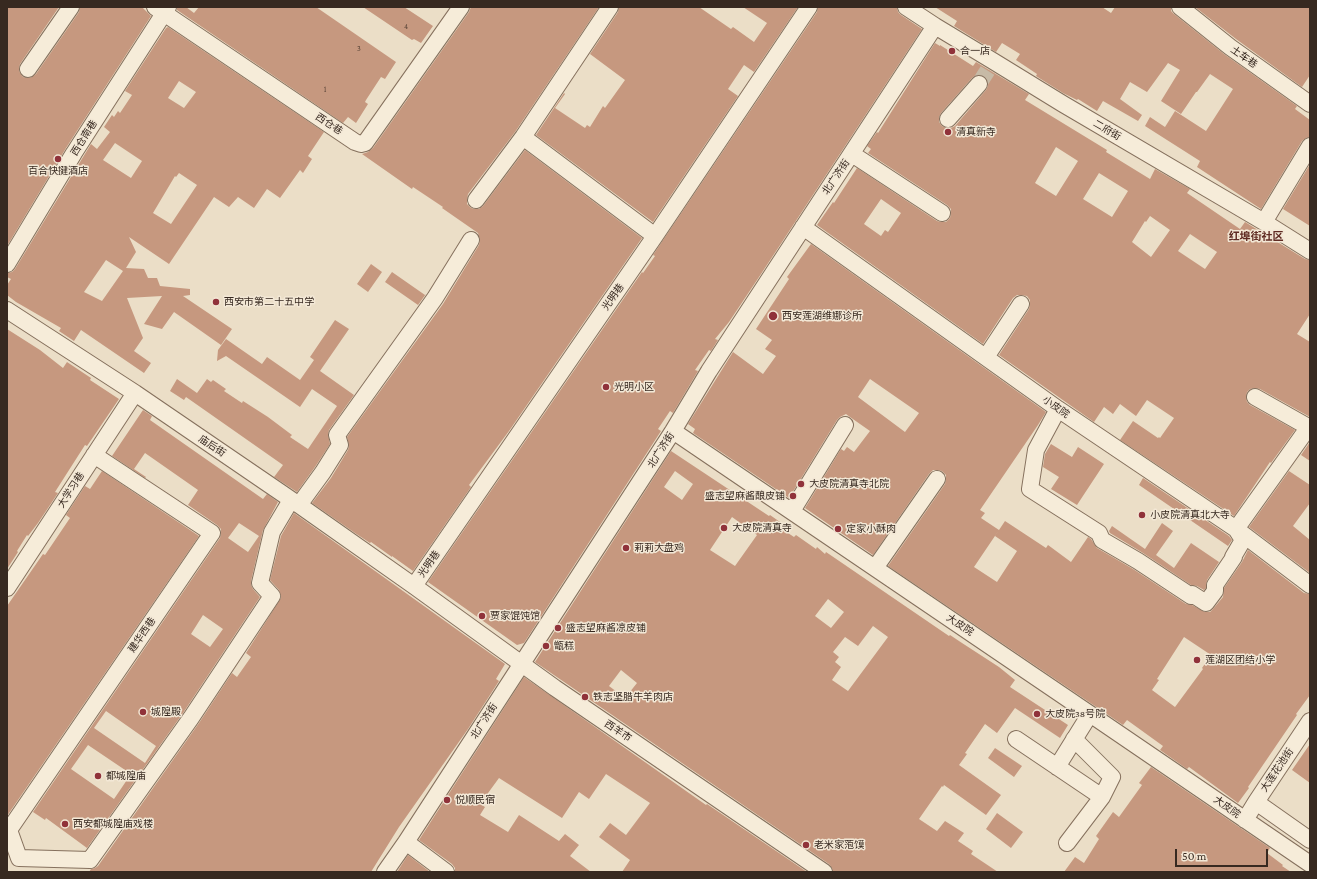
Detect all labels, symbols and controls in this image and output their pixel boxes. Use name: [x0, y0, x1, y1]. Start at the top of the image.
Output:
house number: 4: [404, 22, 408, 32]
street label: 土车巷: [1228, 43, 1260, 71]
house number: 3: [357, 44, 361, 54]
place label: 合一店: [960, 45, 990, 57]
marker: 合一店: [947, 46, 957, 56]
house number: 1: [324, 85, 326, 95]
street label: 西仓巷: [313, 111, 345, 137]
street label: 二府街: [1091, 117, 1123, 143]
street label: 西仓南巷: [68, 118, 100, 158]
place label: 清真新寺: [956, 126, 996, 138]
marker: 清真新寺: [943, 127, 953, 137]
marker: 百合快揵酒店: [53, 154, 63, 164]
street label: 北广济街: [820, 157, 852, 197]
place label: 百合快揵酒店: [28, 165, 88, 177]
district label: 红埠街社区: [1229, 230, 1283, 244]
street label: 光明巷: [599, 281, 627, 313]
place label: 西安市第二十五中学: [224, 296, 314, 308]
marker: 西安市第二十五中学: [211, 297, 221, 307]
marker: 西安莲湖维娜诊所: [767, 310, 779, 322]
place label: 西安莲湖维娜诊所: [782, 310, 862, 322]
place label: 光明小区: [614, 381, 654, 393]
marker: 光明小区: [601, 382, 611, 392]
street label: 小皮院: [1040, 393, 1072, 421]
street label: 北广济街: [645, 430, 677, 470]
street label: 庙后街: [196, 433, 228, 459]
street label: 大学习巷: [55, 470, 87, 510]
place label: 大皮院清真寺北院: [809, 478, 889, 490]
marker: 大皮院清真寺北院: [796, 479, 806, 489]
place label: 盛志望麻酱酿皮铺: [705, 490, 785, 502]
marker: 盛志望麻酱酿皮铺: [788, 491, 798, 501]
place label: 小皮院清真北大寺: [1150, 509, 1230, 521]
marker: 小皮院清真北大寺: [1137, 510, 1147, 520]
place label: 大皮院清真寺: [732, 522, 792, 534]
marker: 大皮院清真寺: [719, 523, 729, 533]
place label: 定家小酥肉: [846, 523, 896, 535]
marker: 定家小酥肉: [833, 524, 843, 534]
place label: 莉莉大盘鸡: [634, 542, 684, 554]
marker: 莉莉大盘鸡: [621, 543, 631, 553]
street label: 光明巷: [415, 548, 443, 580]
place label: 贾家馄饨馆: [490, 610, 540, 622]
marker: 贾家馄饨馆: [477, 611, 487, 621]
street label: 大皮院: [944, 612, 976, 638]
street label: 建华西巷: [126, 615, 158, 655]
place label: 盛志望麻酱凉皮铺: [566, 622, 646, 634]
marker: 盛志望麻酱凉皮铺: [553, 623, 563, 633]
place label: 甑糕: [554, 640, 574, 652]
marker: 甑糕: [541, 641, 551, 651]
place label: 莲湖区团结小学: [1205, 654, 1275, 666]
marker: 莲湖区团结小学: [1192, 655, 1202, 665]
place label: 铁志坚腊牛羊肉店: [593, 691, 673, 703]
marker: 铁志坚腊牛羊肉店: [580, 692, 590, 702]
street label: 北广济街: [468, 701, 500, 741]
place label: 城隍殿: [151, 706, 181, 718]
marker: 城隍殿: [138, 707, 148, 717]
place label: 大皮院38号院: [1045, 708, 1105, 720]
marker: 大皮院38号院: [1032, 709, 1042, 719]
street label: 西羊市: [602, 718, 634, 744]
street label: 大莲花池街: [1258, 746, 1296, 794]
place label: 都城隍庙: [106, 770, 146, 782]
marker: 都城隍庙: [93, 771, 103, 781]
street label: 大皮院: [1211, 793, 1243, 821]
place label: 悦顺民宿: [455, 794, 495, 806]
marker: 悦顺民宿: [442, 795, 452, 805]
place label: 西安都城隍庙戏楼: [73, 818, 153, 830]
marker: 西安都城隍庙戏楼: [60, 819, 70, 829]
place label: 老米家萢馍: [814, 839, 864, 851]
marker: 老米家萢馍: [801, 840, 811, 850]
scale bar: [1177, 841, 1270, 867]
text: 50 m: [1182, 849, 1206, 863]

